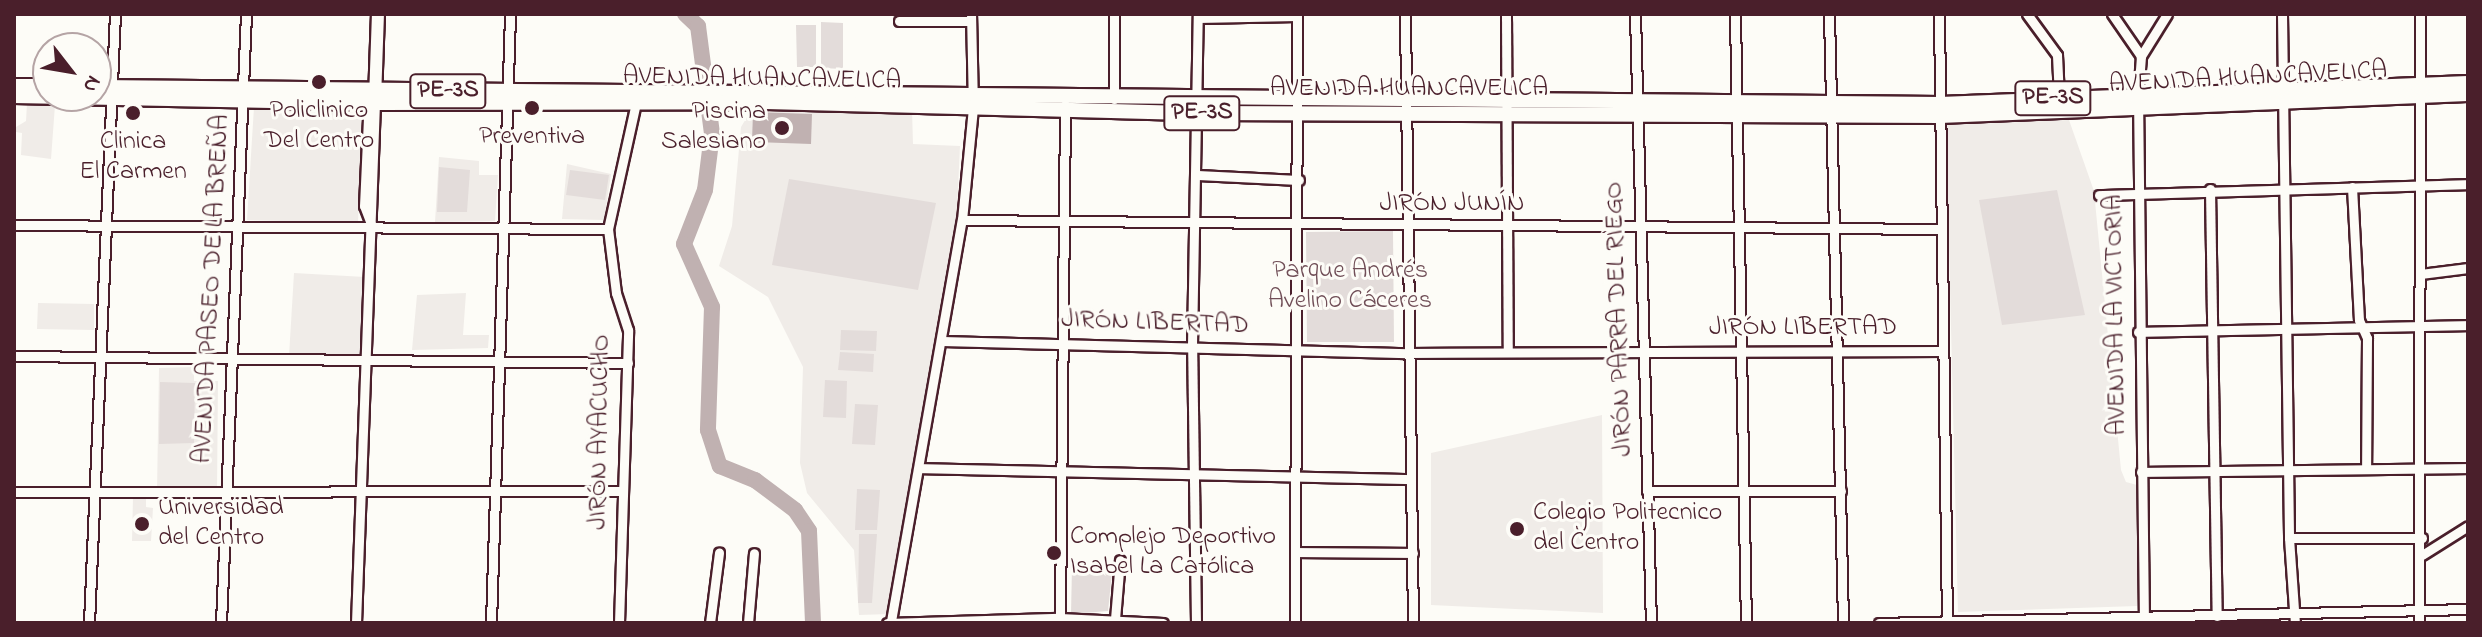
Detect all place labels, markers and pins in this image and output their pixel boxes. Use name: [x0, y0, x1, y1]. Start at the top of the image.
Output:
marker: Policlinico Del Centro: [308, 71, 330, 93]
place label: Policlinico Del Centro: [264, 96, 374, 158]
marker: Preventiva: [521, 97, 543, 119]
place label: Piscina Salesiano: [661, 97, 766, 158]
marker: Clinica El Carmen: [122, 102, 144, 124]
marker: Piscina Salesiano: [773, 119, 791, 137]
place label: Preventiva: [479, 122, 585, 154]
place label: Clinica El Carmen: [79, 127, 187, 188]
place label: Universidad del Centro: [158, 493, 284, 554]
place label: Colegio Politecnico del Centro: [1533, 498, 1722, 560]
marker: Universidad del Centro: [133, 515, 151, 533]
marker: Colegio Politecnico del Centro: [1508, 520, 1526, 538]
place label: Complejo Deportivo Isabel La Católica: [1070, 522, 1276, 584]
marker: Complejo Deportivo Isabel La Católica: [1045, 544, 1063, 562]

